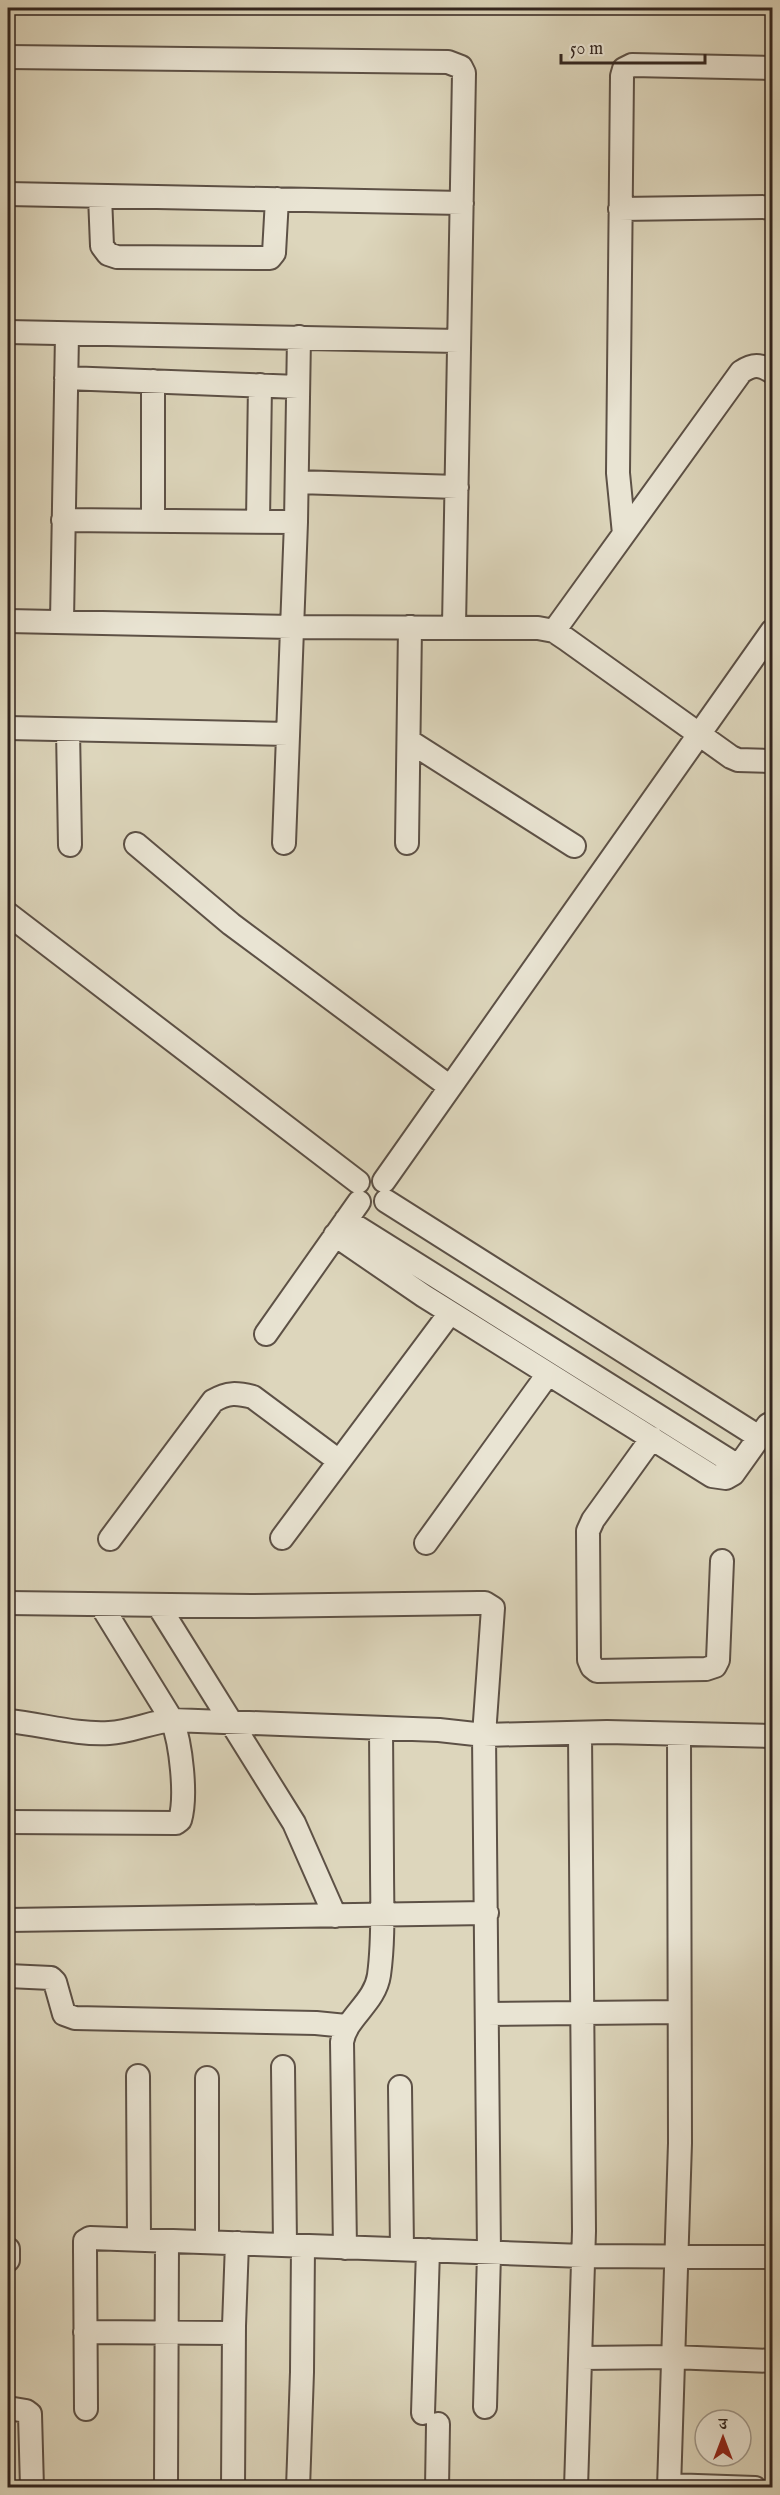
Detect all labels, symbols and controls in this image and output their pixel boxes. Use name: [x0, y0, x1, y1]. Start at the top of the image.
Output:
scale bar: [561, 27, 705, 65]
text: 50 m: [570, 38, 603, 61]
north arrow: [693, 2408, 753, 2468]
text: उ: [718, 2415, 729, 2435]

